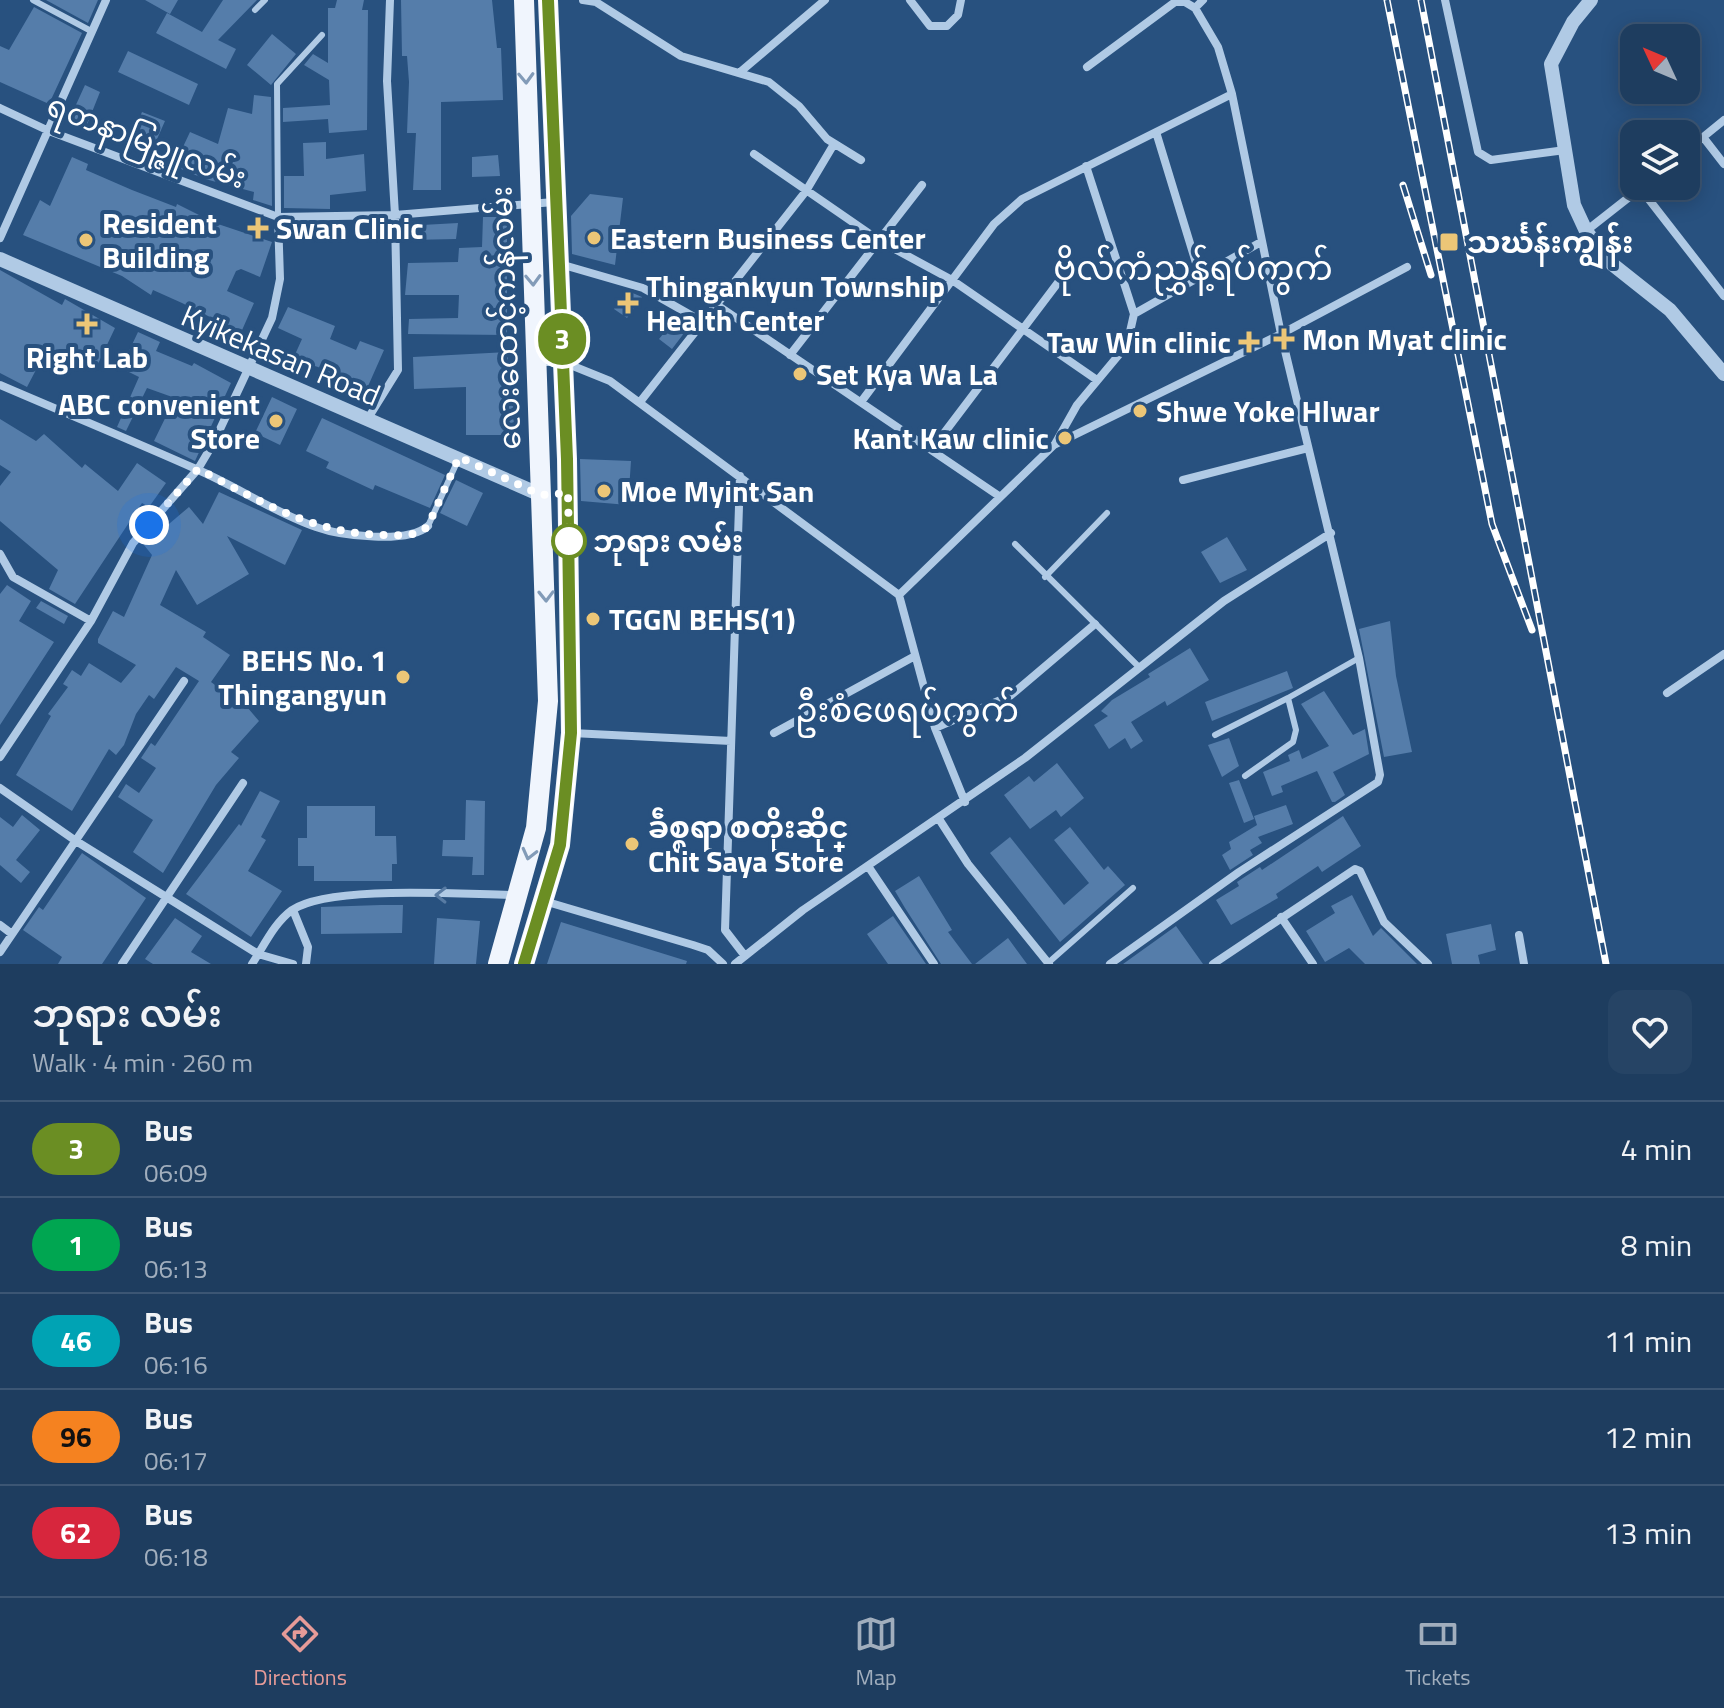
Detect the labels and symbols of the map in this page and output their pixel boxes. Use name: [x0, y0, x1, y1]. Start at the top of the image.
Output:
north arrow: [1620, 24, 1700, 104]
one-way arrow: [518, 72, 535, 85]
street label: ရတနာမြဉ္ဇူလမ်း: [39, 82, 253, 203]
street label: လေးထောင့်ကန်လမ်း: [477, 185, 536, 450]
place label: Resident Building: [102, 200, 217, 280]
place label: Swan Clinic: [276, 205, 424, 251]
place label: Eastern Business Center: [610, 215, 926, 261]
marker: Swan Clinic: [247, 217, 269, 239]
place label: သင်္ဃန်းကျွန်း: [1467, 219, 1634, 269]
marker: Eastern Business Center: [585, 229, 603, 247]
marker: Resident Building: [77, 231, 95, 249]
marker: သင်္ဃန်းကျွန်း: [1438, 231, 1460, 253]
district label: ဗိုလ်ကံညွှန့်ရပ်ကွက်: [1053, 241, 1333, 296]
place label: Thingankyun Township Health Center: [646, 263, 945, 343]
one-way arrow: [524, 274, 541, 287]
street label: Kyikekasan Road: [174, 292, 388, 418]
marker: Thingankyun Township Health Center: [617, 292, 639, 314]
marker: Right Lab: [76, 313, 98, 335]
line badge: 3: [536, 313, 588, 365]
place label: Mon Myat clinic: [1302, 316, 1507, 362]
place label: Taw Win clinic: [1047, 319, 1231, 365]
marker: Mon Myat clinic: [1273, 328, 1295, 350]
marker: Taw Win clinic: [1238, 331, 1260, 353]
place label: Right Lab: [26, 334, 148, 380]
place label: Set Kya Wa La: [816, 351, 998, 397]
marker: Set Kya Wa La: [791, 365, 809, 383]
place label: ABC convenient Store: [58, 381, 260, 461]
place label: Shwe Yoke Hlwar: [1156, 388, 1380, 434]
marker: Shwe Yoke Hlwar: [1131, 402, 1149, 420]
marker: ABC convenient Store: [267, 412, 285, 430]
place label: Kant Kaw clinic: [852, 415, 1049, 461]
marker: Kant Kaw clinic: [1056, 429, 1074, 447]
place label: Moe Myint San: [620, 468, 814, 514]
marker: Moe Myint San: [595, 482, 613, 500]
your location: [129, 505, 169, 545]
place label: ဘုရား လမ်း: [593, 518, 743, 566]
marker: ဘုရား လမ်း: [552, 524, 586, 558]
one-way arrow: [537, 590, 554, 603]
place label: TGGN BEHS(1): [609, 596, 795, 642]
marker: TGGN BEHS(1): [584, 610, 602, 628]
place label: BEHS No. 1 Thingangyun: [218, 637, 387, 717]
marker: BEHS No. 1 Thingangyun: [394, 668, 412, 686]
district label: ဦးစံဖေရပ်ကွက်: [795, 683, 1019, 738]
place label: ခဵစ္စရာ စတိုးဆိုင္ Chit Saya Store: [648, 804, 849, 884]
marker: ခဵစ္စရာ စတိုးဆိုင္ Chit Saya Store: [623, 835, 641, 853]
one-way arrow: [521, 847, 538, 861]
one-way arrow: [434, 886, 447, 904]

